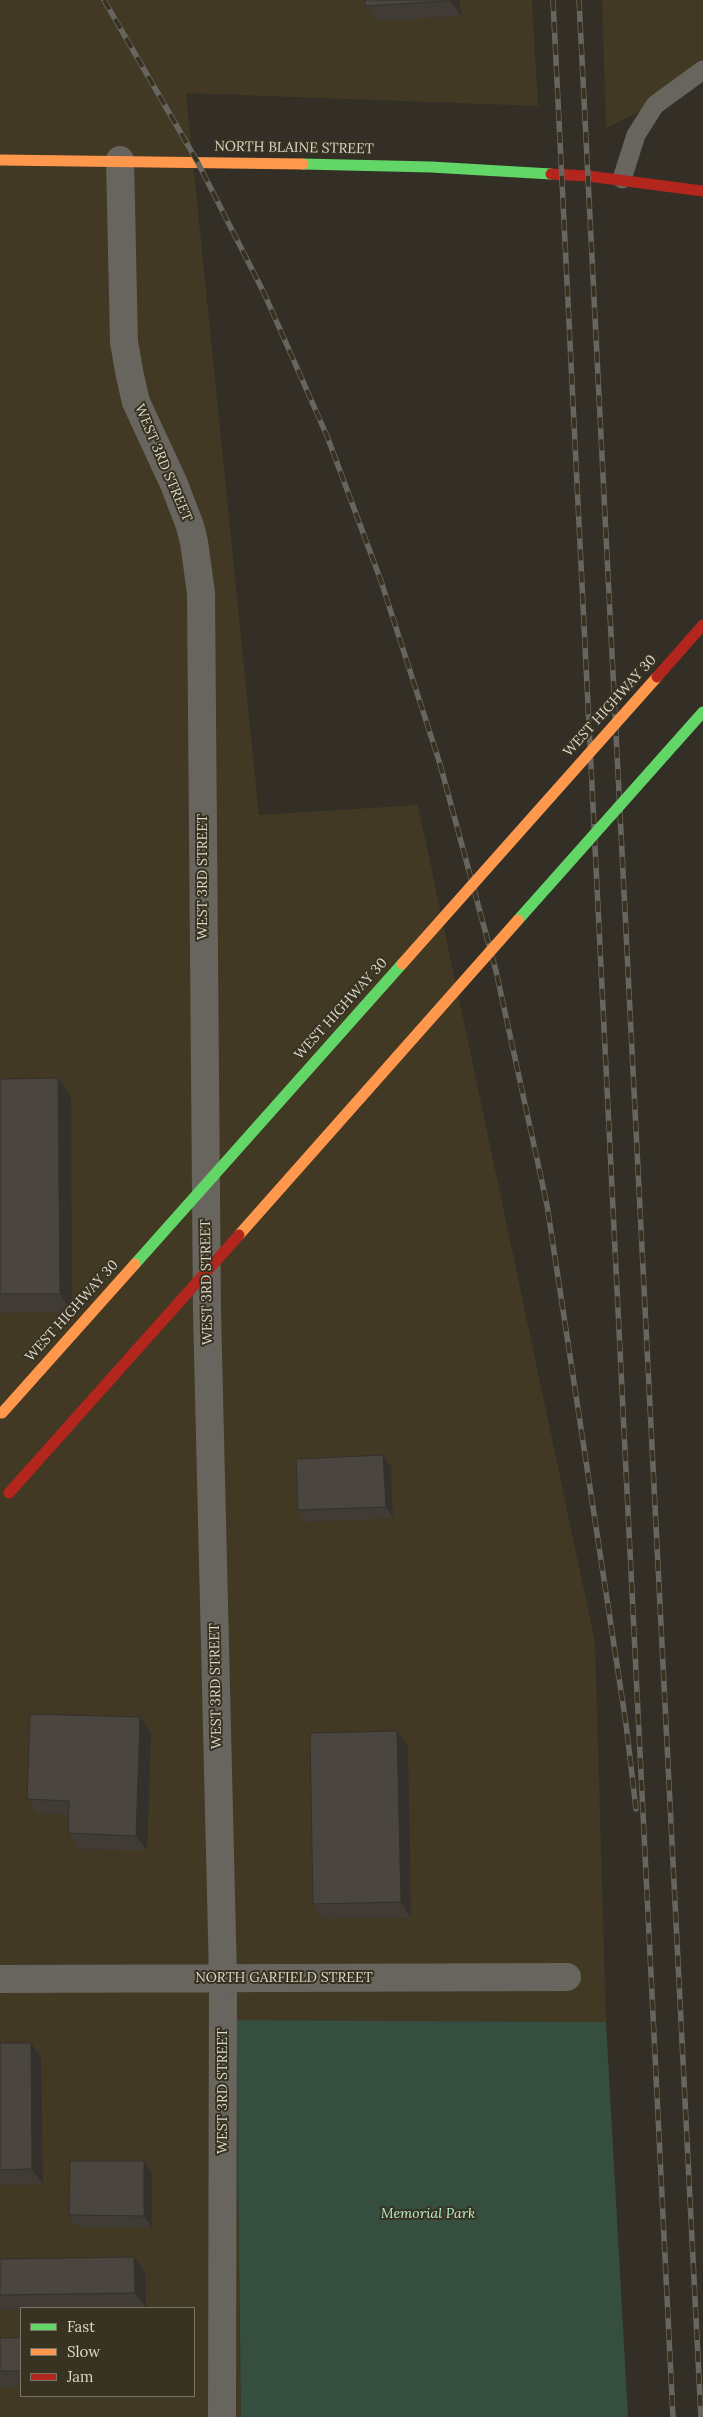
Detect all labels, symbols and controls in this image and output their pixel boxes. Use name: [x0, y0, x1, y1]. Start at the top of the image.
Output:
street label: NORTH BLAINE STREET: [214, 138, 374, 158]
street label: WEST 3RD STREET: [131, 402, 195, 524]
street label: WEST HIGHWAY 30: [560, 652, 660, 760]
street label: WEST 3RD STREET: [195, 814, 211, 940]
street label: WEST HIGHWAY 30: [291, 955, 391, 1063]
street label: WEST 3RD STREET: [198, 1219, 216, 1345]
street label: WEST HIGHWAY 30: [22, 1257, 122, 1365]
street label: WEST 3RD STREET: [207, 1623, 225, 1749]
street label: NORTH GARFIELD STREET: [195, 1970, 373, 1986]
street label: WEST 3RD STREET: [215, 2028, 231, 2154]
park label: Memorial Park: [381, 2206, 475, 2222]
legend: [20, 2307, 195, 2397]
text: Fast: [67, 2317, 95, 2336]
text: Slow: [67, 2342, 100, 2361]
text: Jam: [67, 2367, 94, 2386]

